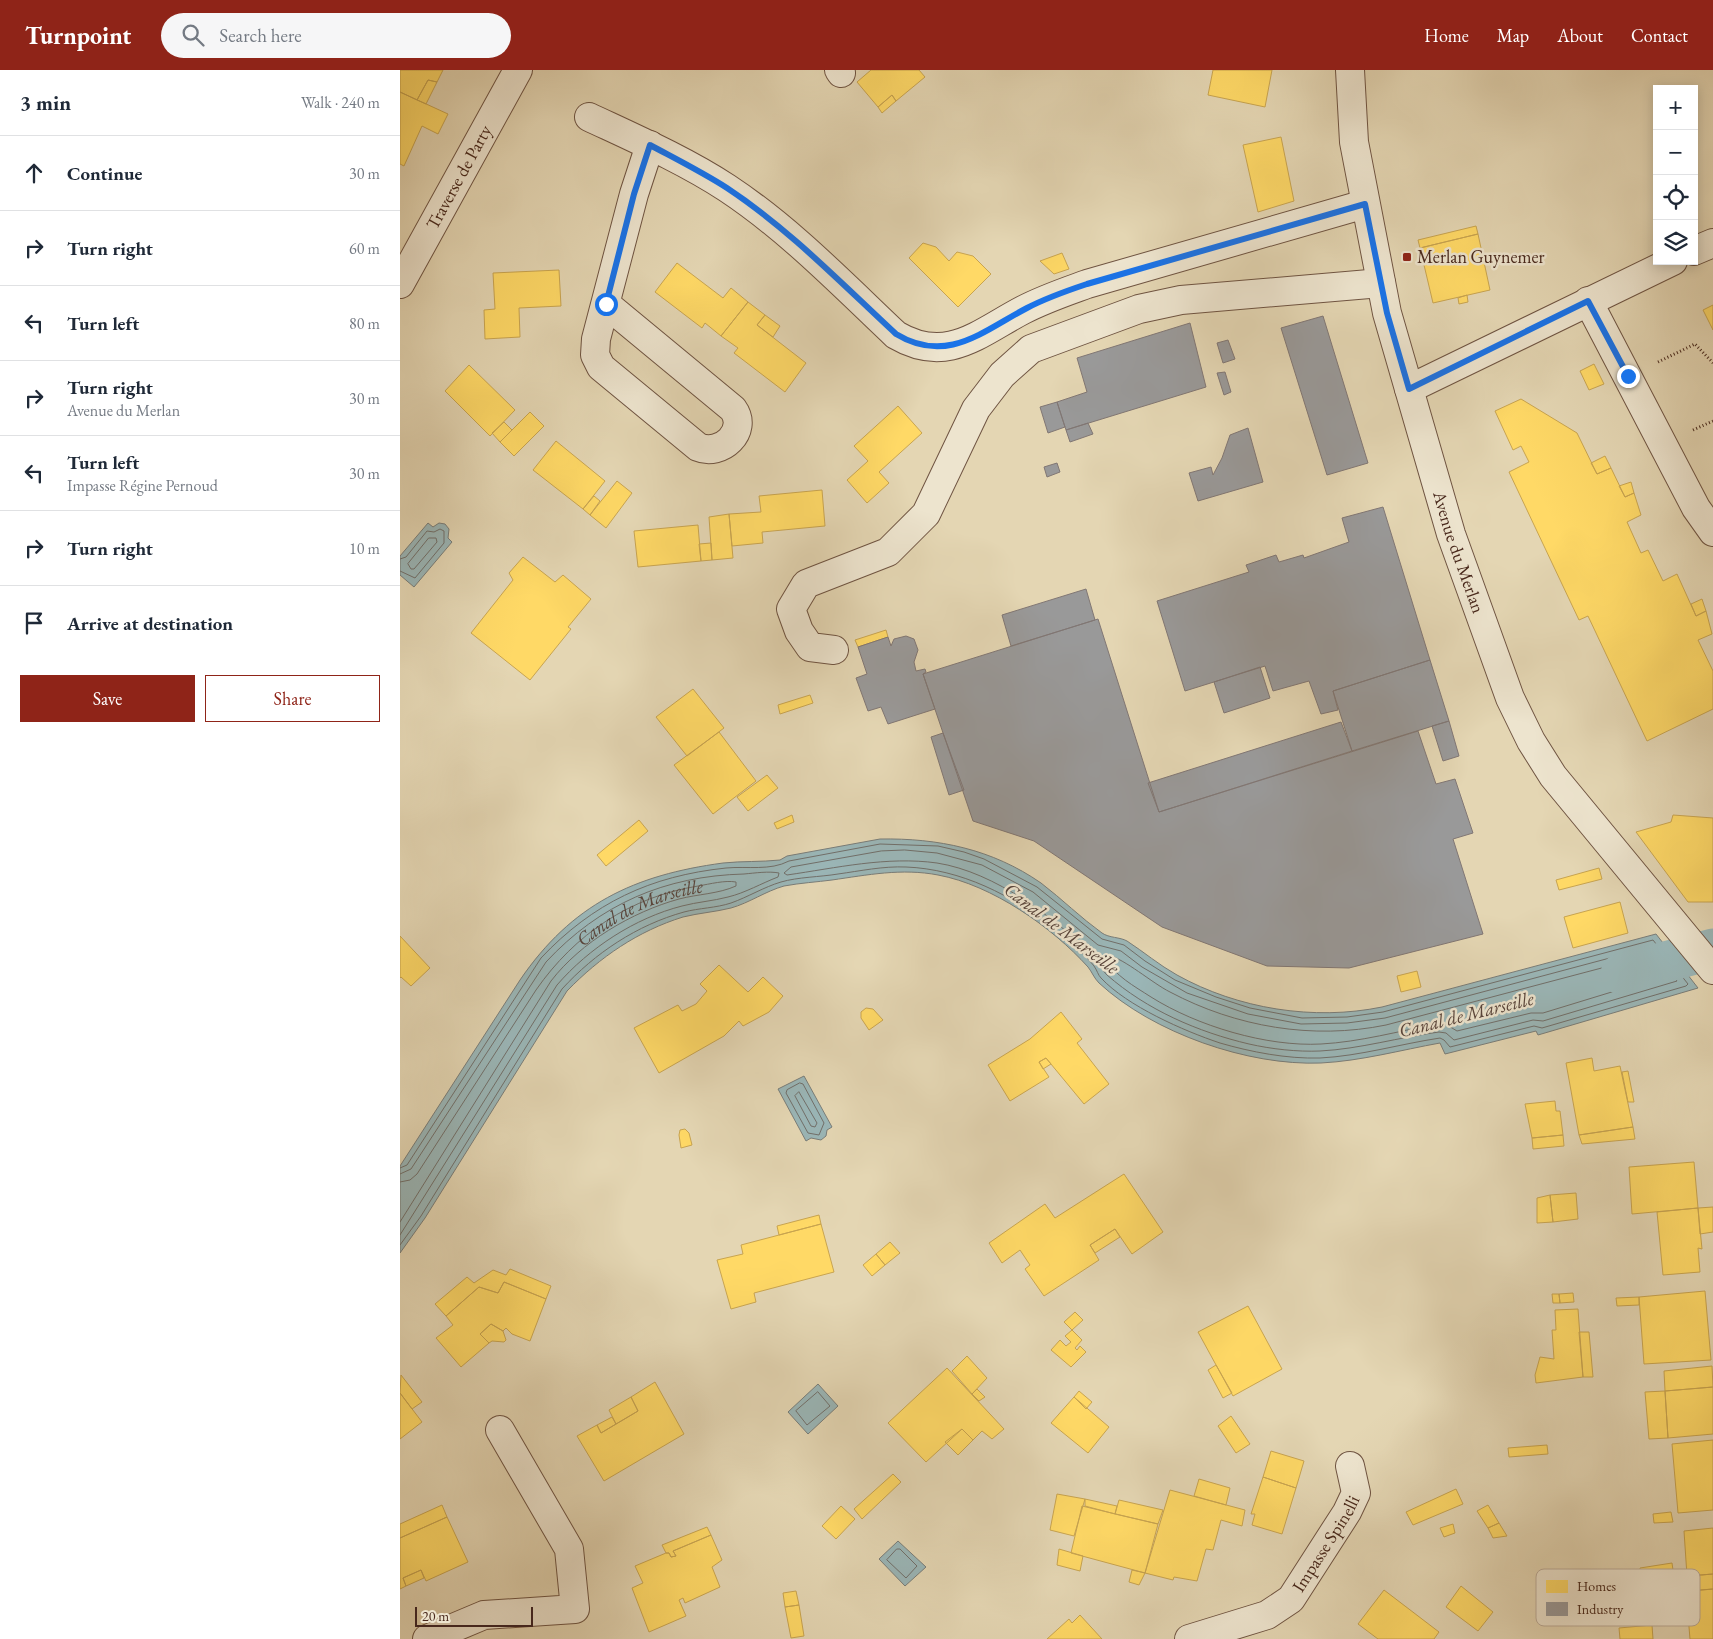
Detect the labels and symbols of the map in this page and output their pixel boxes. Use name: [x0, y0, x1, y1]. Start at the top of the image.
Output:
street label: Traverse de Party: [420, 121, 497, 233]
place label: Merlan Guynemer: [1417, 245, 1545, 268]
marker: Merlan Guynemer: [1401, 251, 1413, 263]
route start: [595, 293, 618, 316]
route end: [1617, 365, 1640, 388]
street label: Avenue du Merlan: [1428, 487, 1491, 617]
water label: Canal de Marseille: [571, 873, 705, 952]
water label: Canal de Marseille: [999, 877, 1125, 980]
water label: Canal de Marseille: [1396, 986, 1537, 1043]
street label: Impasse Spinelli: [1287, 1491, 1365, 1596]
legend: [1536, 1569, 1700, 1626]
text: Homes: [1577, 1577, 1617, 1595]
text: Industry: [1577, 1600, 1624, 1618]
scale bar: [415, 1604, 532, 1627]

